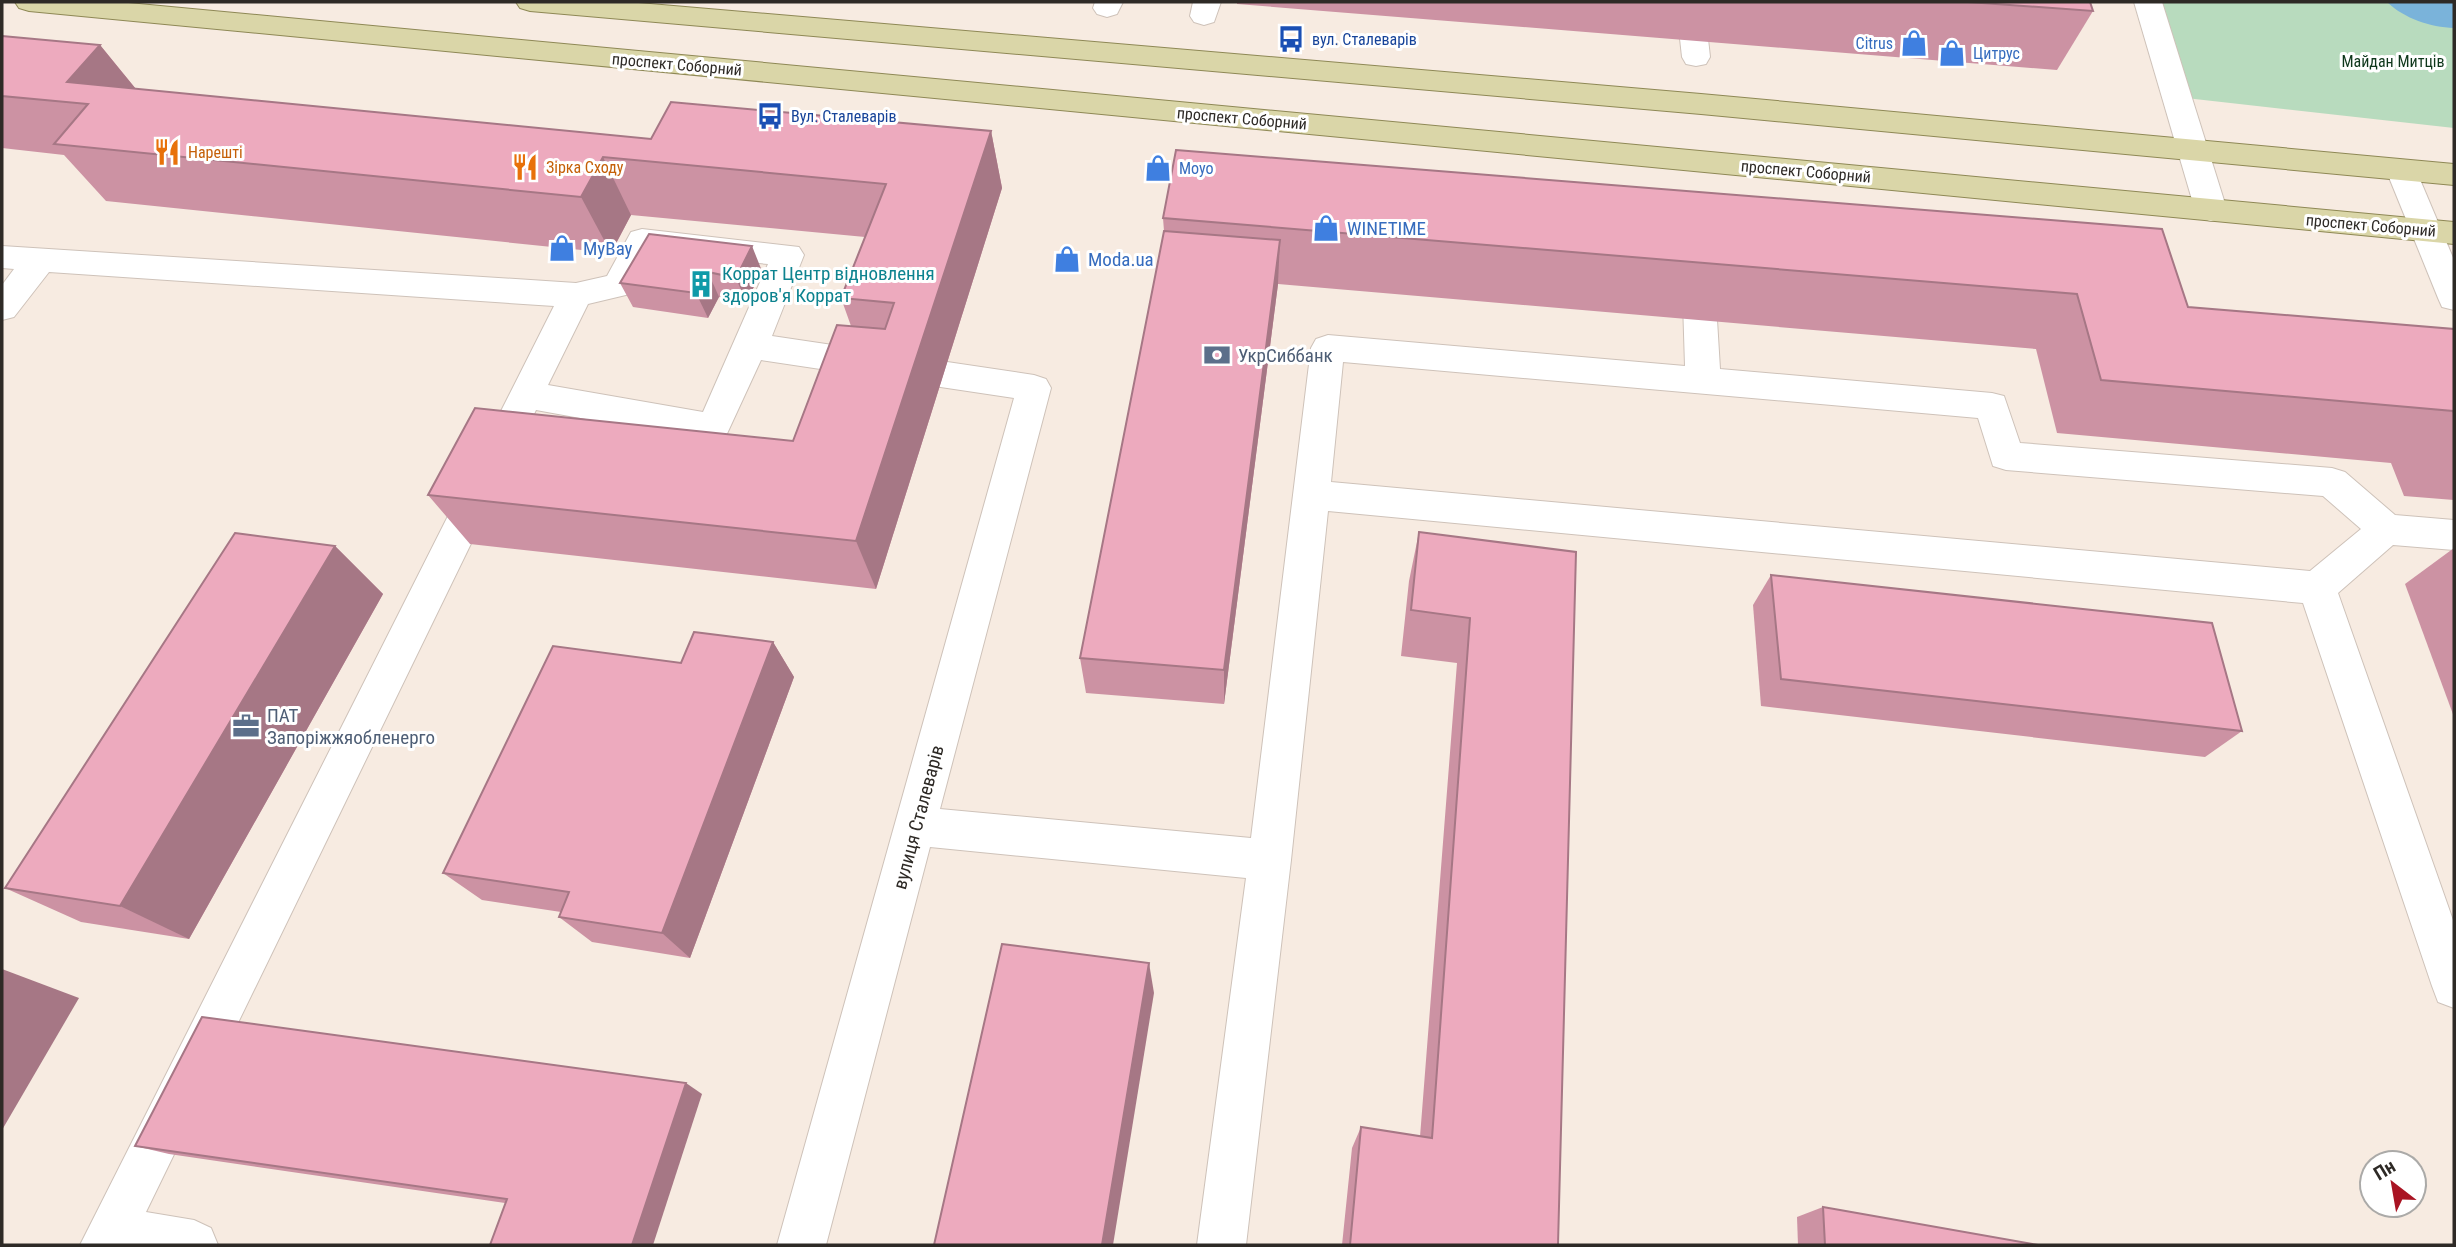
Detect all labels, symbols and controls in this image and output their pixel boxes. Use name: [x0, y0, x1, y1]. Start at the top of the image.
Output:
bus stop icon: вул. Сталеварів: [1276, 24, 1306, 54]
shop icon: Citrus: [1899, 28, 1929, 58]
place label: вул. Сталеварів: [1312, 30, 1417, 49]
place label: Citrus: [1856, 34, 1893, 53]
shop icon: Цитрус: [1937, 38, 1967, 68]
place label: Цитрус: [1973, 44, 2020, 63]
street label: проспект Соборний: [611, 49, 743, 80]
park label: Майдан Митців: [2341, 52, 2445, 71]
bus stop icon: Вул. Сталеварів: [755, 101, 785, 131]
street label: проспект Соборний: [1176, 103, 1308, 134]
place label: Вул. Сталеварів: [791, 107, 897, 126]
restaurant icon: Нарешті: [152, 137, 182, 167]
place label: Нарешті: [188, 143, 243, 162]
restaurant icon: Зірка Сходу: [510, 152, 540, 182]
shop icon: Moyo: [1143, 153, 1173, 183]
street label: проспект Соборний: [1740, 156, 1872, 187]
place label: Зірка Сходу: [546, 158, 624, 177]
place label: Moyo: [1179, 159, 1214, 178]
street label: проспект Соборний: [2305, 210, 2437, 241]
shop icon: WINETIME: [1311, 213, 1341, 243]
place label: WINETIME: [1347, 217, 1426, 240]
shop icon: MyBay: [547, 233, 577, 263]
place label: MyBay: [583, 237, 633, 260]
shop icon: Moda.ua: [1052, 244, 1082, 274]
place label: Moda.ua: [1088, 248, 1154, 271]
place label: Коррат Центр відновлення здоров'я Коррат: [722, 262, 935, 307]
building icon: Коррат Центр відновлення здоров'я Коррат: [686, 269, 716, 299]
bank icon: УкрСиббанк: [1202, 340, 1232, 370]
place label: УкрСиббанк: [1238, 344, 1333, 367]
place label: ПАТ Запоріжжяобленерго: [267, 704, 435, 749]
office icon: ПАТ Запоріжжяобленерго: [231, 711, 261, 741]
street label: вулиця Сталеварів: [888, 743, 949, 892]
north arrow: [2358, 1149, 2428, 1219]
text: Пн: [2370, 1155, 2399, 1185]

